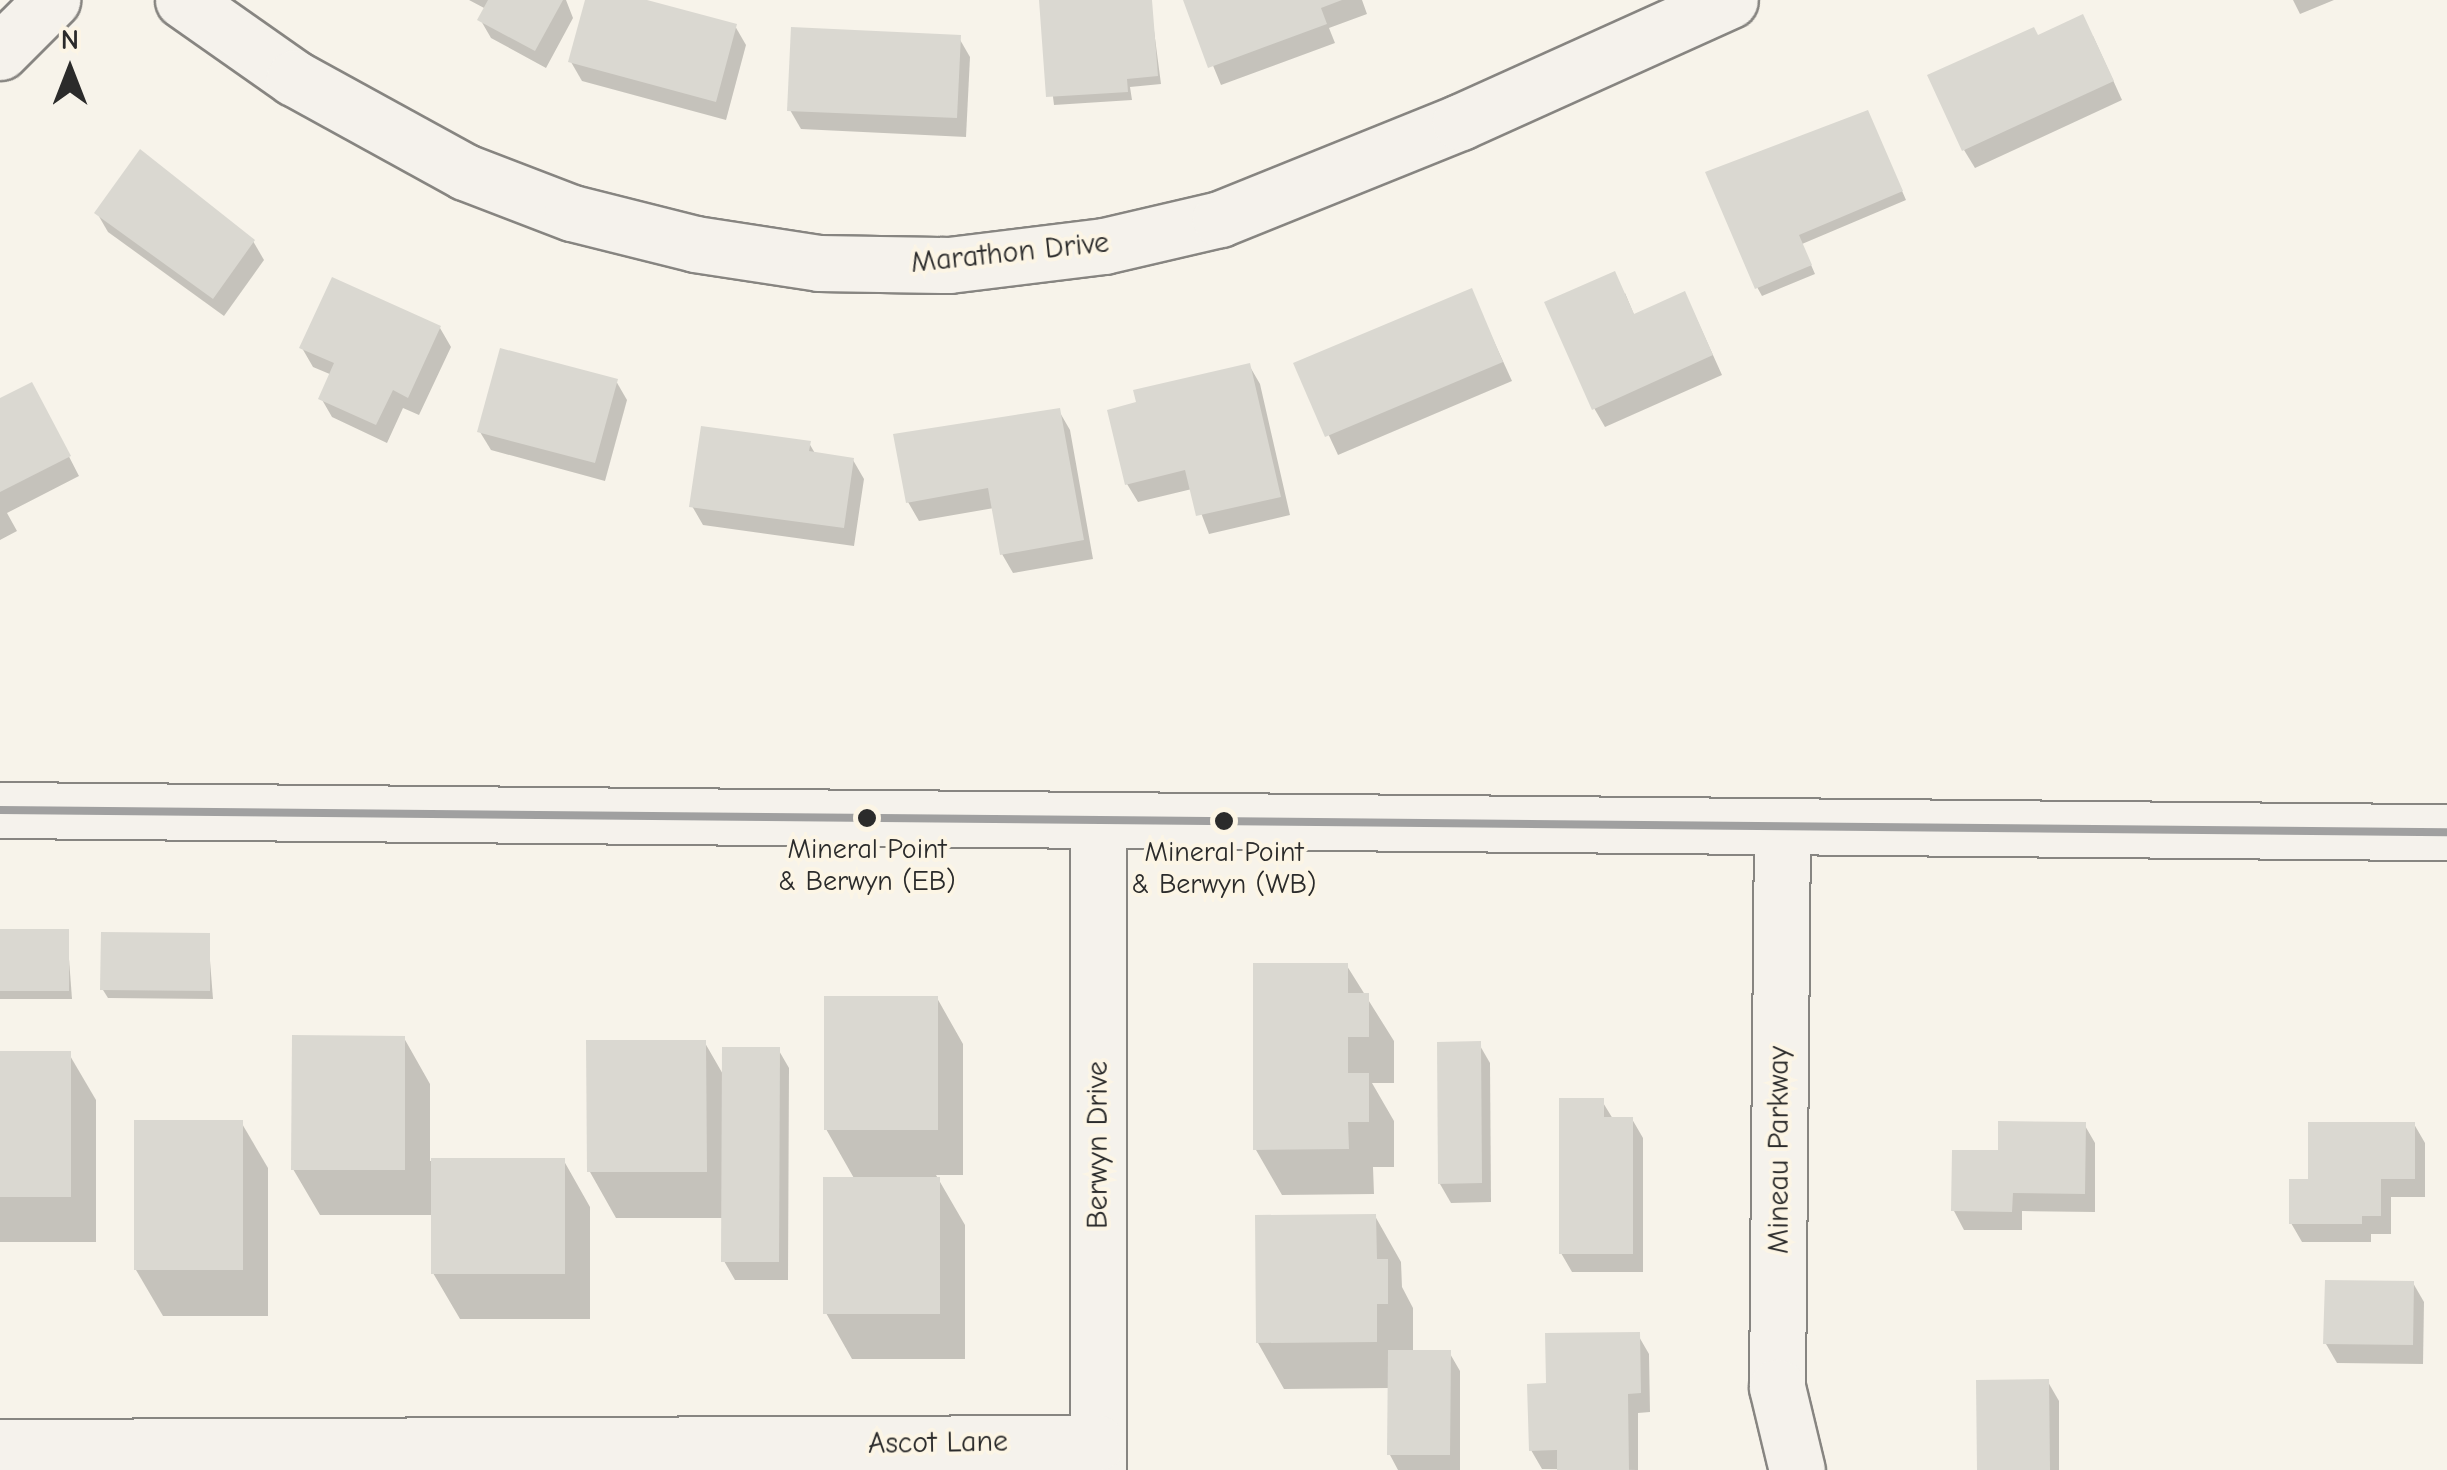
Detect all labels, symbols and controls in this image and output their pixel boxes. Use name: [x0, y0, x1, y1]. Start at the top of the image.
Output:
north arrow: [20, 20, 120, 120]
text: N: [61, 24, 79, 56]
street label: Marathon Drive: [909, 225, 1111, 281]
marker: Mineral Point & Berwyn (EB): [857, 808, 877, 828]
marker: Mineral Point & Berwyn (WB): [1214, 811, 1234, 831]
place label: Mineral Point & Berwyn (EB): [778, 832, 956, 898]
place label: Mineral Point & Berwyn (WB): [1132, 835, 1316, 901]
street label: Mineau Parkway: [1761, 1046, 1797, 1254]
street label: Berwyn Drive: [1080, 1061, 1116, 1229]
street label: Ascot Lane: [868, 1424, 1008, 1462]

